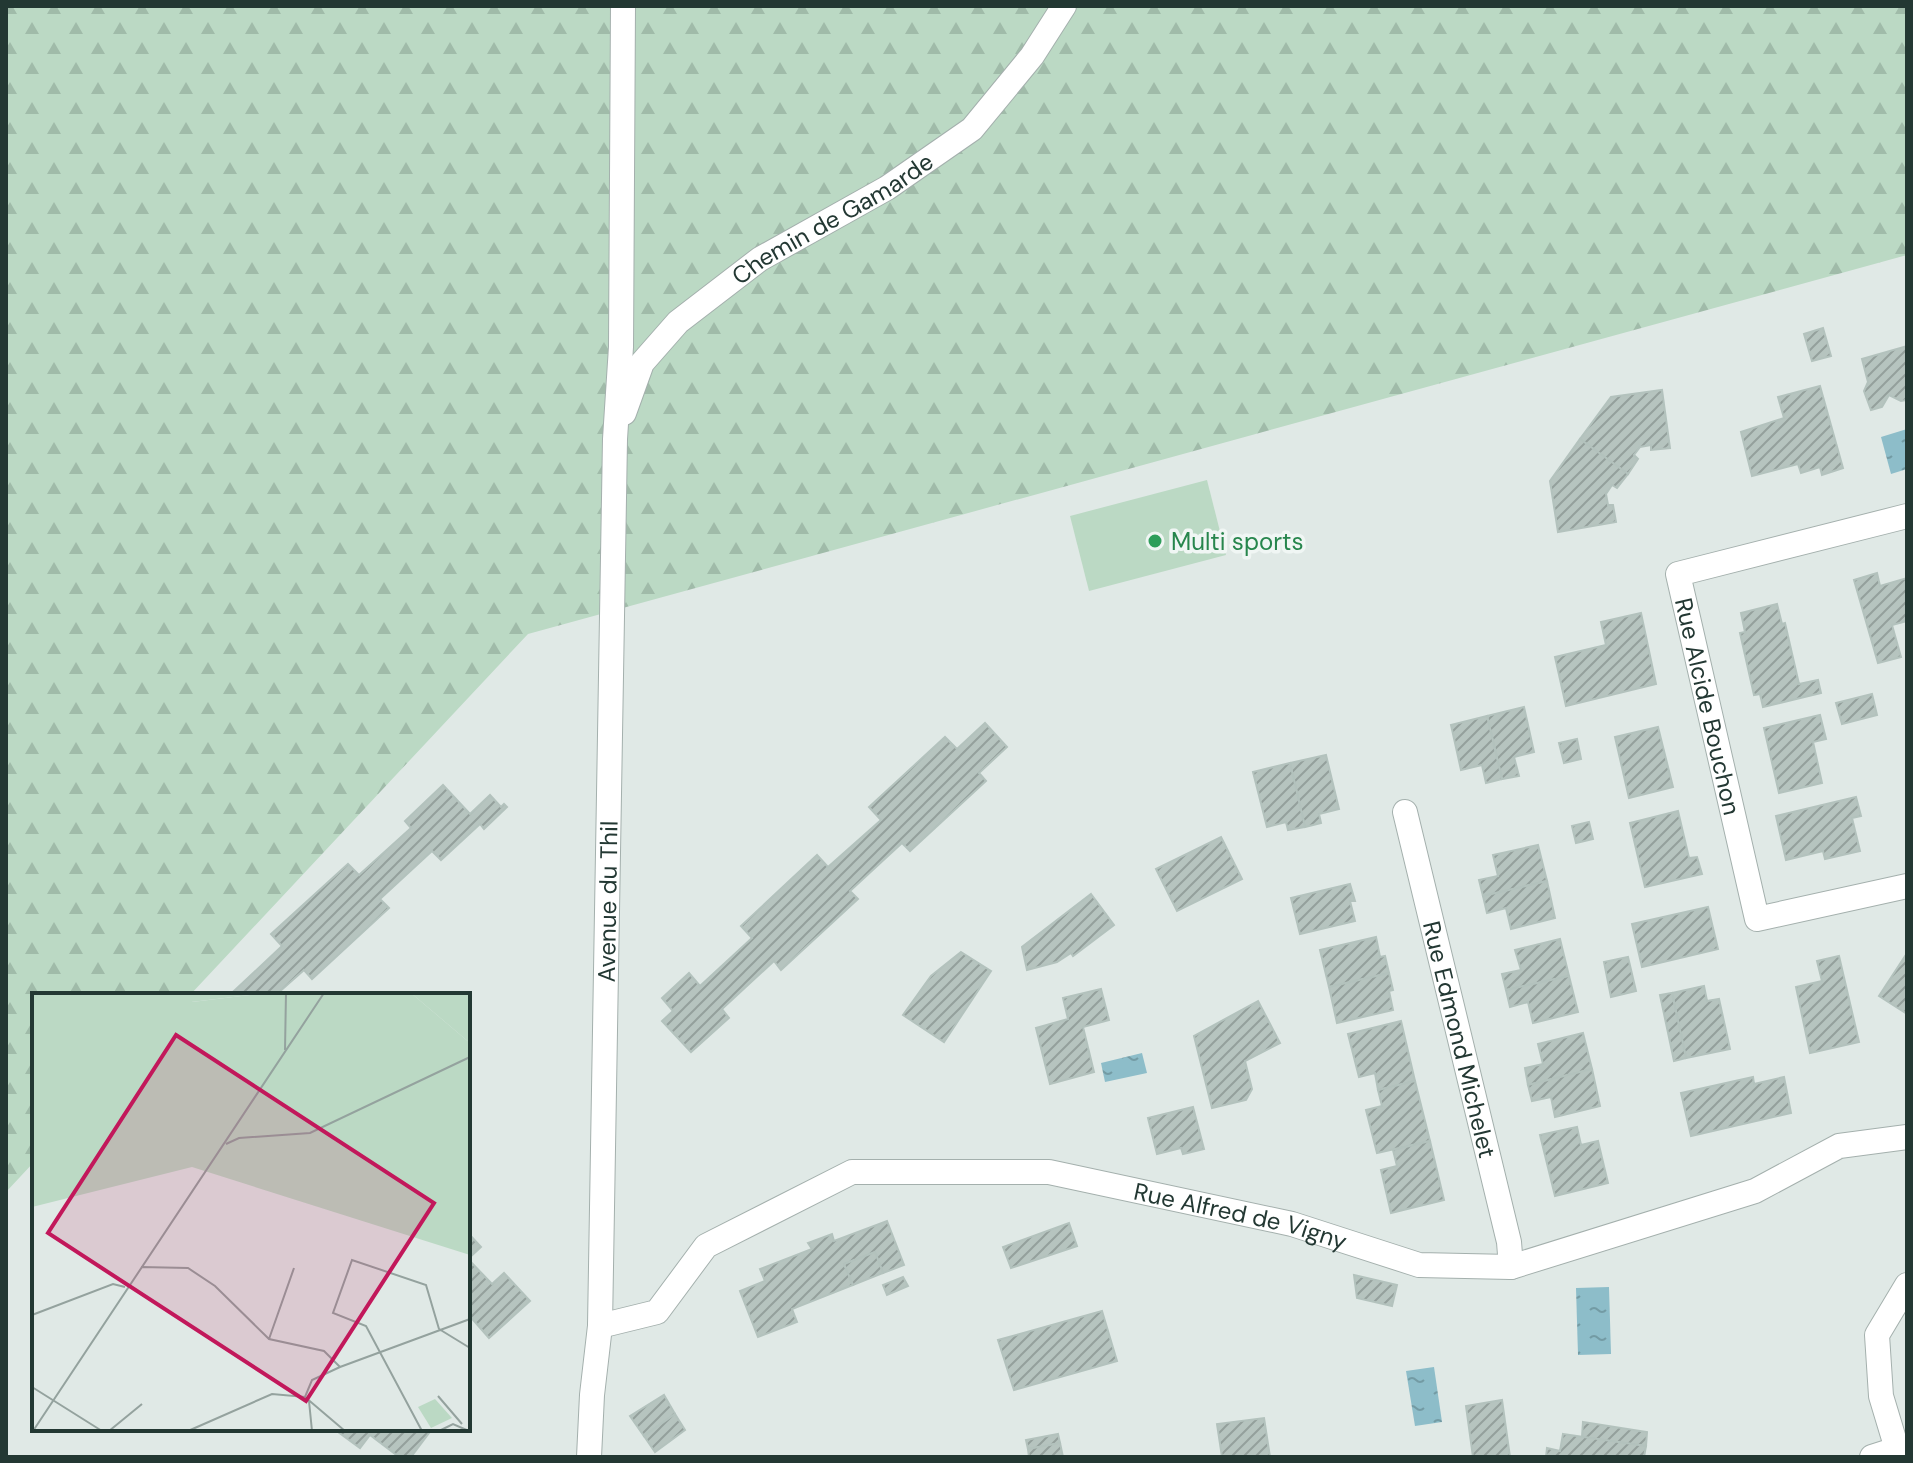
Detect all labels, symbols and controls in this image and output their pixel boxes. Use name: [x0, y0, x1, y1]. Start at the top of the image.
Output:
street label: Chemin de Gamarde: [725, 145, 939, 291]
place label: Multi sports: [1171, 526, 1303, 557]
marker: Multi sports: [1146, 532, 1164, 550]
street label: Rue Alcide Bouchon: [1668, 595, 1748, 818]
street label: Avenue du Thil: [590, 821, 624, 983]
street label: Rue Edmond Michelet: [1416, 918, 1504, 1161]
inset map: [32, 993, 470, 1431]
street label: Rue Alfred de Vigny: [1131, 1175, 1351, 1256]

